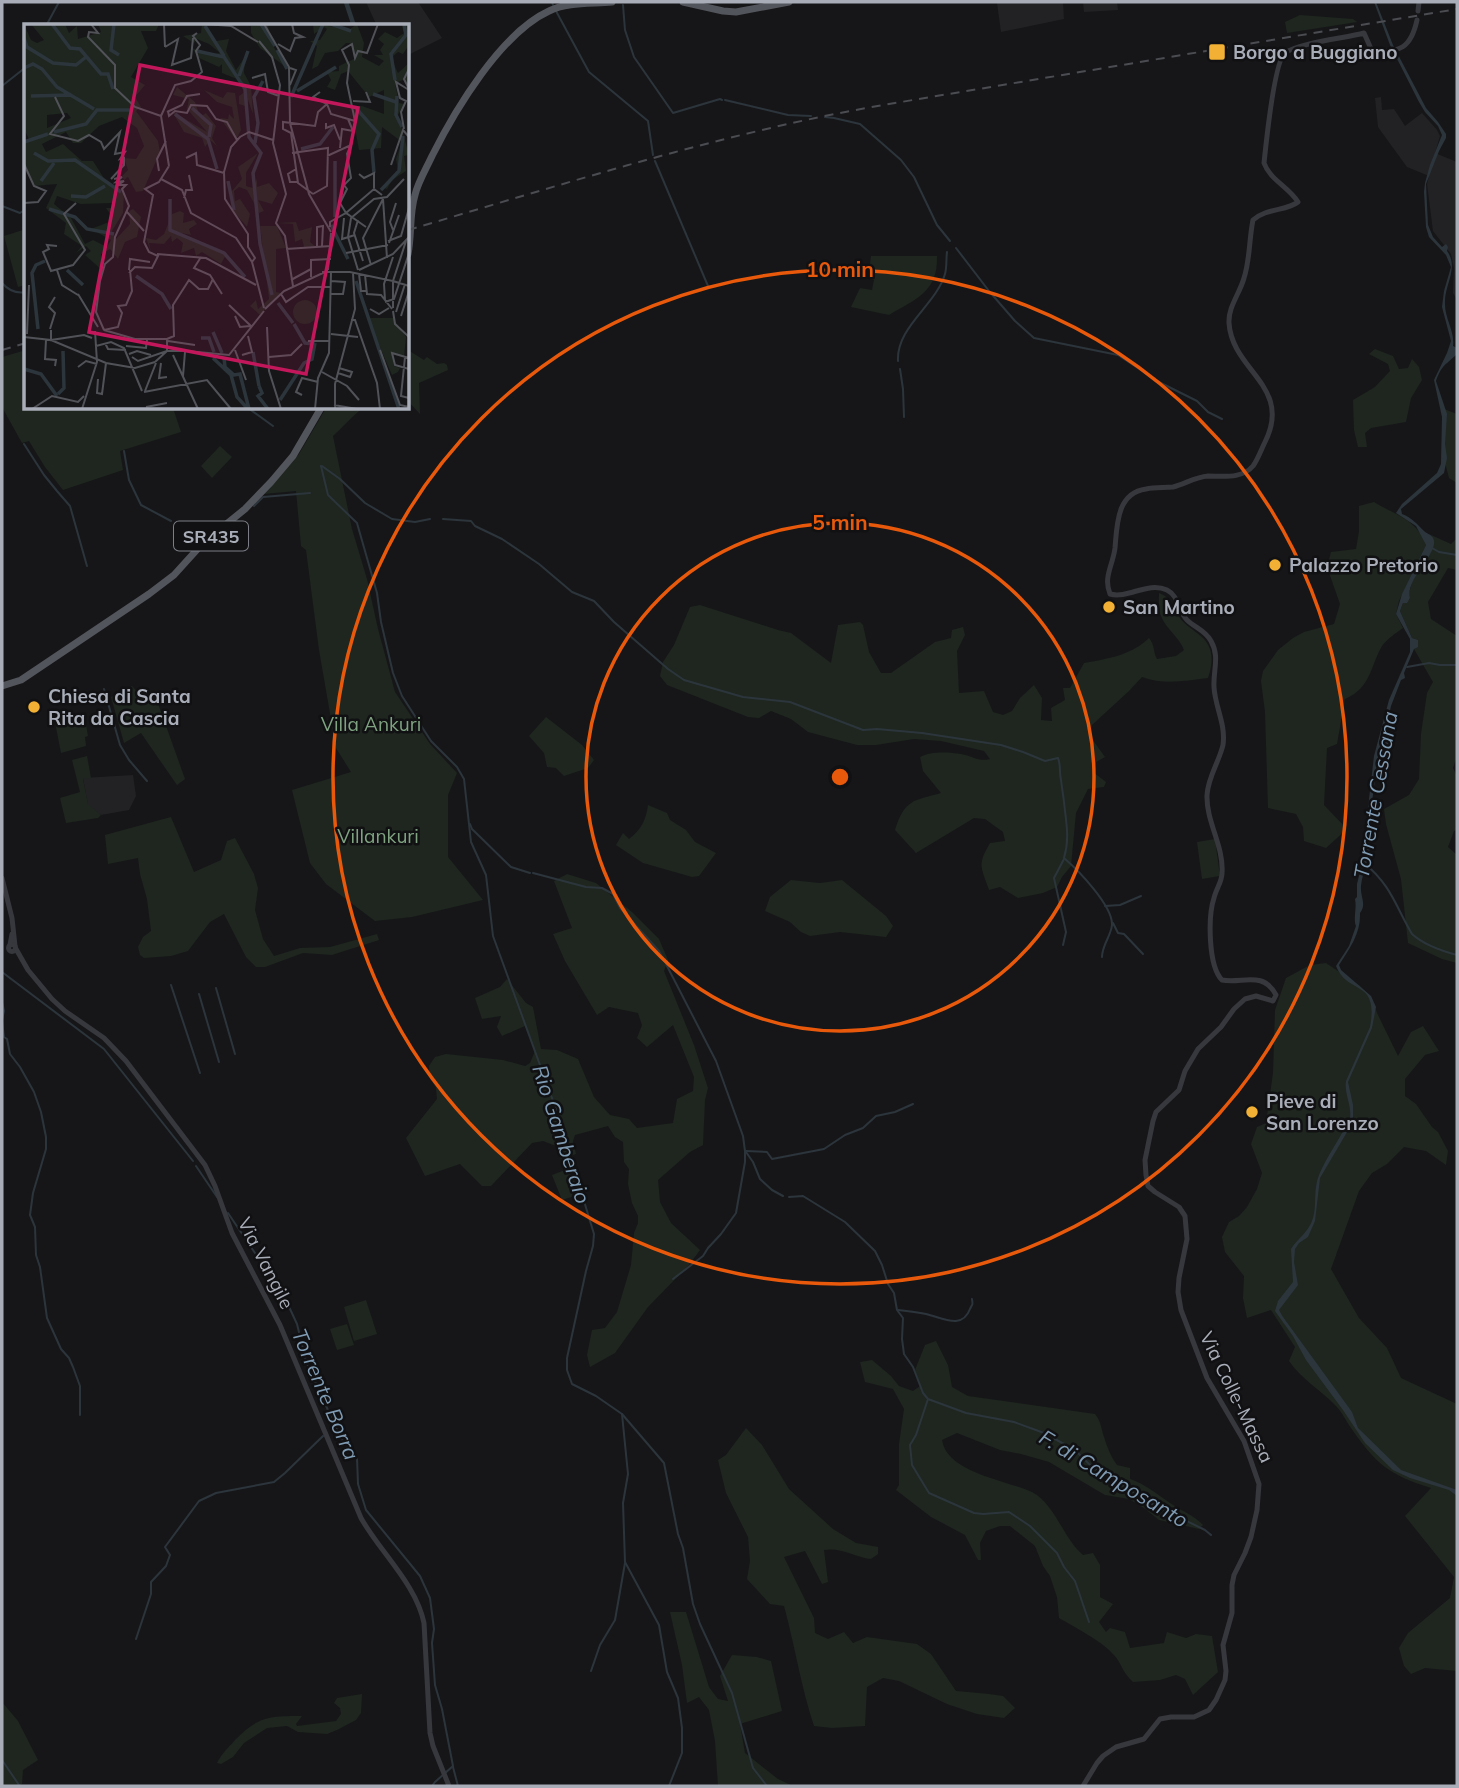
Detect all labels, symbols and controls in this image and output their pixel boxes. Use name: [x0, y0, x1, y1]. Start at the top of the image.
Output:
inset map: [24, 24, 410, 410]
place label: Borgo a Buggiano: [1233, 40, 1397, 64]
marker: Borgo a Buggiano: [1207, 42, 1227, 62]
text: 10 min: [806, 256, 874, 282]
text: 5 min: [812, 509, 868, 535]
road number: SR435: [174, 522, 248, 550]
place label: Palazzo Pretorio: [1289, 553, 1438, 577]
marker: Palazzo Pretorio: [1267, 557, 1283, 573]
place label: San Martino: [1123, 595, 1235, 619]
marker: San Martino: [1101, 599, 1117, 615]
place label: Chiesa di Santa Rita da Cascia: [48, 684, 191, 730]
marker: Chiesa di Santa Rita da Cascia: [26, 699, 42, 715]
water label: Torrente Cessana: [1347, 709, 1403, 881]
park label: Villa Ankuri: [321, 712, 421, 736]
centre of rings: [828, 765, 852, 789]
park label: Villankuri: [337, 824, 419, 848]
water label: Rio Gamberaio: [527, 1061, 597, 1207]
place label: Pieve di San Lorenzo: [1266, 1089, 1379, 1135]
marker: Pieve di San Lorenzo: [1244, 1104, 1260, 1120]
street label: Via Vangile: [233, 1213, 299, 1313]
water label: Torrente Borra: [287, 1324, 365, 1464]
street label: Via Colle-Massa: [1195, 1327, 1279, 1467]
water label: F. di Camposanto: [1035, 1423, 1193, 1533]

